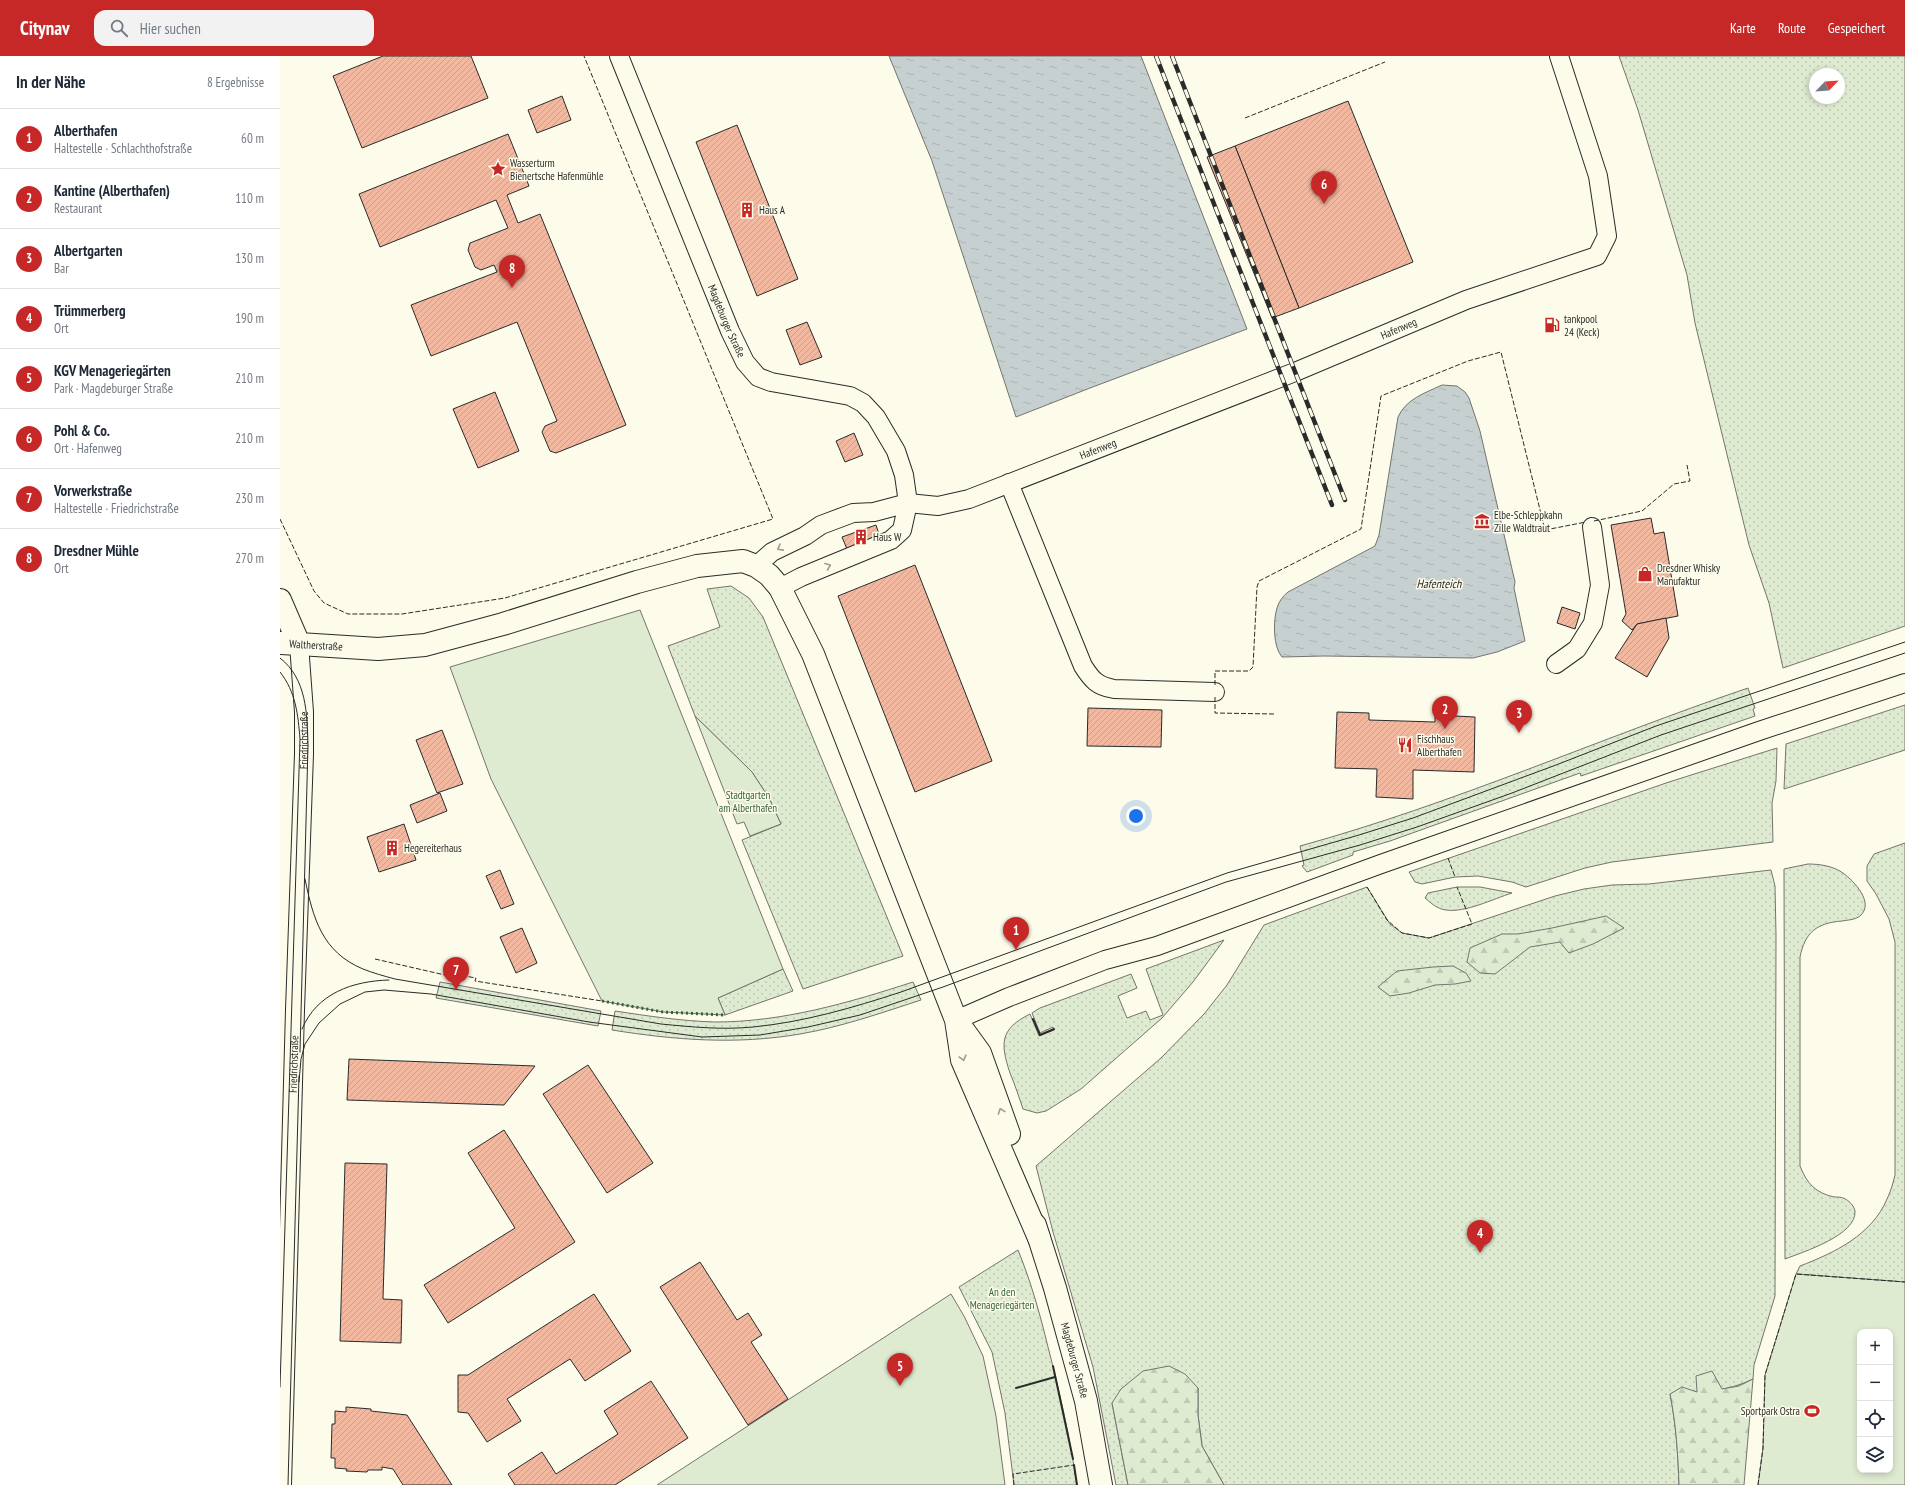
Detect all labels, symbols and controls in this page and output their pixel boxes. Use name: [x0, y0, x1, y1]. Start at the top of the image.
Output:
search box: [94, 10, 374, 46]
text: Citynav: [20, 16, 70, 40]
icon: search: [108, 17, 130, 39]
text: Hier suchen: [140, 19, 201, 38]
text: Karte: [1730, 19, 1756, 37]
text: Route: [1778, 19, 1806, 37]
text: Gespeichert: [1828, 19, 1885, 37]
north arrow: [1809, 68, 1845, 104]
text: In der Nähe: [16, 71, 86, 93]
text: 8 Ergebnisse: [207, 74, 264, 91]
text: Alberthafen: [54, 121, 117, 140]
text: 1: [26, 130, 32, 147]
text: 60 m: [241, 130, 264, 147]
text: Haltestelle · Schlachthofstraße: [54, 140, 192, 157]
place label: Wasserturm Bienertsche Hafenmühle: [510, 156, 604, 183]
place icon: Wasserturm Bienertsche Hafenmühle: [489, 160, 507, 178]
pin: 6: [1311, 171, 1337, 204]
text: Kantine (Alberthafen): [54, 181, 170, 200]
text: 2: [26, 190, 32, 207]
text: 110 m: [235, 190, 264, 207]
text: Restaurant: [54, 200, 102, 217]
building icon: Haus A: [738, 201, 756, 219]
place label: Haus A: [759, 203, 786, 217]
text: Albertgarten: [54, 241, 123, 260]
text: 3: [26, 250, 32, 267]
text: 130 m: [235, 250, 264, 267]
pin: 8: [499, 255, 525, 288]
text: Bar: [54, 260, 69, 277]
street label: Magdeburger Straße: [705, 282, 749, 360]
text: Trümmerberg: [54, 301, 126, 320]
text: 4: [26, 310, 32, 327]
text: 190 m: [235, 310, 264, 327]
place label: tankpool 24 (Keck): [1564, 312, 1599, 339]
street label: Hafenweg: [1378, 314, 1419, 342]
fuel station icon: tankpool 24 (Keck): [1543, 316, 1561, 334]
text: Ort: [54, 320, 69, 337]
text: KGV Menageriegärten: [54, 361, 171, 380]
text: 5: [26, 370, 32, 387]
text: 210 m: [235, 370, 264, 387]
text: Park · Magdeburger Straße: [54, 380, 173, 397]
text: Pohl & Co.: [54, 421, 110, 440]
text: 6: [26, 430, 32, 447]
text: 210 m: [235, 430, 264, 447]
street label: Hafenweg: [1078, 435, 1118, 462]
text: Ort · Hafenweg: [54, 440, 122, 457]
text: Vorwerkstraße: [54, 481, 132, 500]
text: 7: [26, 490, 32, 507]
text: 230 m: [235, 490, 264, 507]
text: Haltestelle · Friedrichstraße: [54, 500, 179, 517]
place label: Elbe-Schleppkahn Zille Waldtraut: [1494, 508, 1562, 535]
museum icon: Elbe-Schleppkahn Zille Waldtraut: [1473, 512, 1491, 530]
building icon: Haus W: [852, 528, 870, 546]
place label: Haus W: [873, 530, 902, 544]
text: Dresdner Mühle: [54, 541, 139, 560]
one-way arrow: [777, 543, 785, 551]
text: 8: [26, 550, 32, 567]
text: 270 m: [235, 550, 264, 567]
text: Ort: [54, 560, 69, 577]
place label: Dresdner Whisky Manufaktur: [1657, 561, 1721, 588]
one-way arrow: [824, 562, 831, 570]
shop icon: Dresdner Whisky Manufaktur: [1636, 565, 1654, 583]
water label: Hafenteich: [1417, 576, 1462, 591]
street label: Waltherstraße: [289, 637, 344, 653]
pin: 2: [1432, 696, 1458, 729]
pin: 3: [1506, 700, 1532, 733]
street label: Friedrichstraße: [296, 711, 311, 769]
place label: Fischhaus Alberthafen: [1417, 732, 1462, 759]
restaurant icon: Fischhaus Alberthafen: [1396, 736, 1414, 754]
park label: Stadtgarten am Alberthafen: [719, 788, 777, 815]
your location: [1126, 806, 1146, 826]
building icon: Hegereiterhaus: [383, 839, 401, 857]
place label: Hegereiterhaus: [404, 841, 462, 855]
pin: 1: [1003, 917, 1029, 950]
pin: 7: [443, 957, 469, 990]
street label: Friedrichstraße: [286, 1035, 301, 1093]
one-way arrow: [958, 1055, 967, 1062]
one-way arrow: [997, 1107, 1005, 1114]
pin: 4: [1467, 1220, 1493, 1253]
park label: An den Menageriegärten: [970, 1285, 1035, 1312]
street label: Magdeburger Straße: [1058, 1321, 1092, 1400]
map controls: [1857, 1329, 1893, 1473]
button: +: [1857, 1329, 1893, 1365]
pin: 5: [887, 1353, 913, 1386]
button: −: [1857, 1365, 1893, 1401]
button: locate: [1857, 1401, 1893, 1437]
sports icon: Sportpark Ostra: [1803, 1402, 1821, 1420]
place label: Sportpark Ostra: [1741, 1404, 1800, 1418]
button: layers: [1857, 1437, 1893, 1473]

